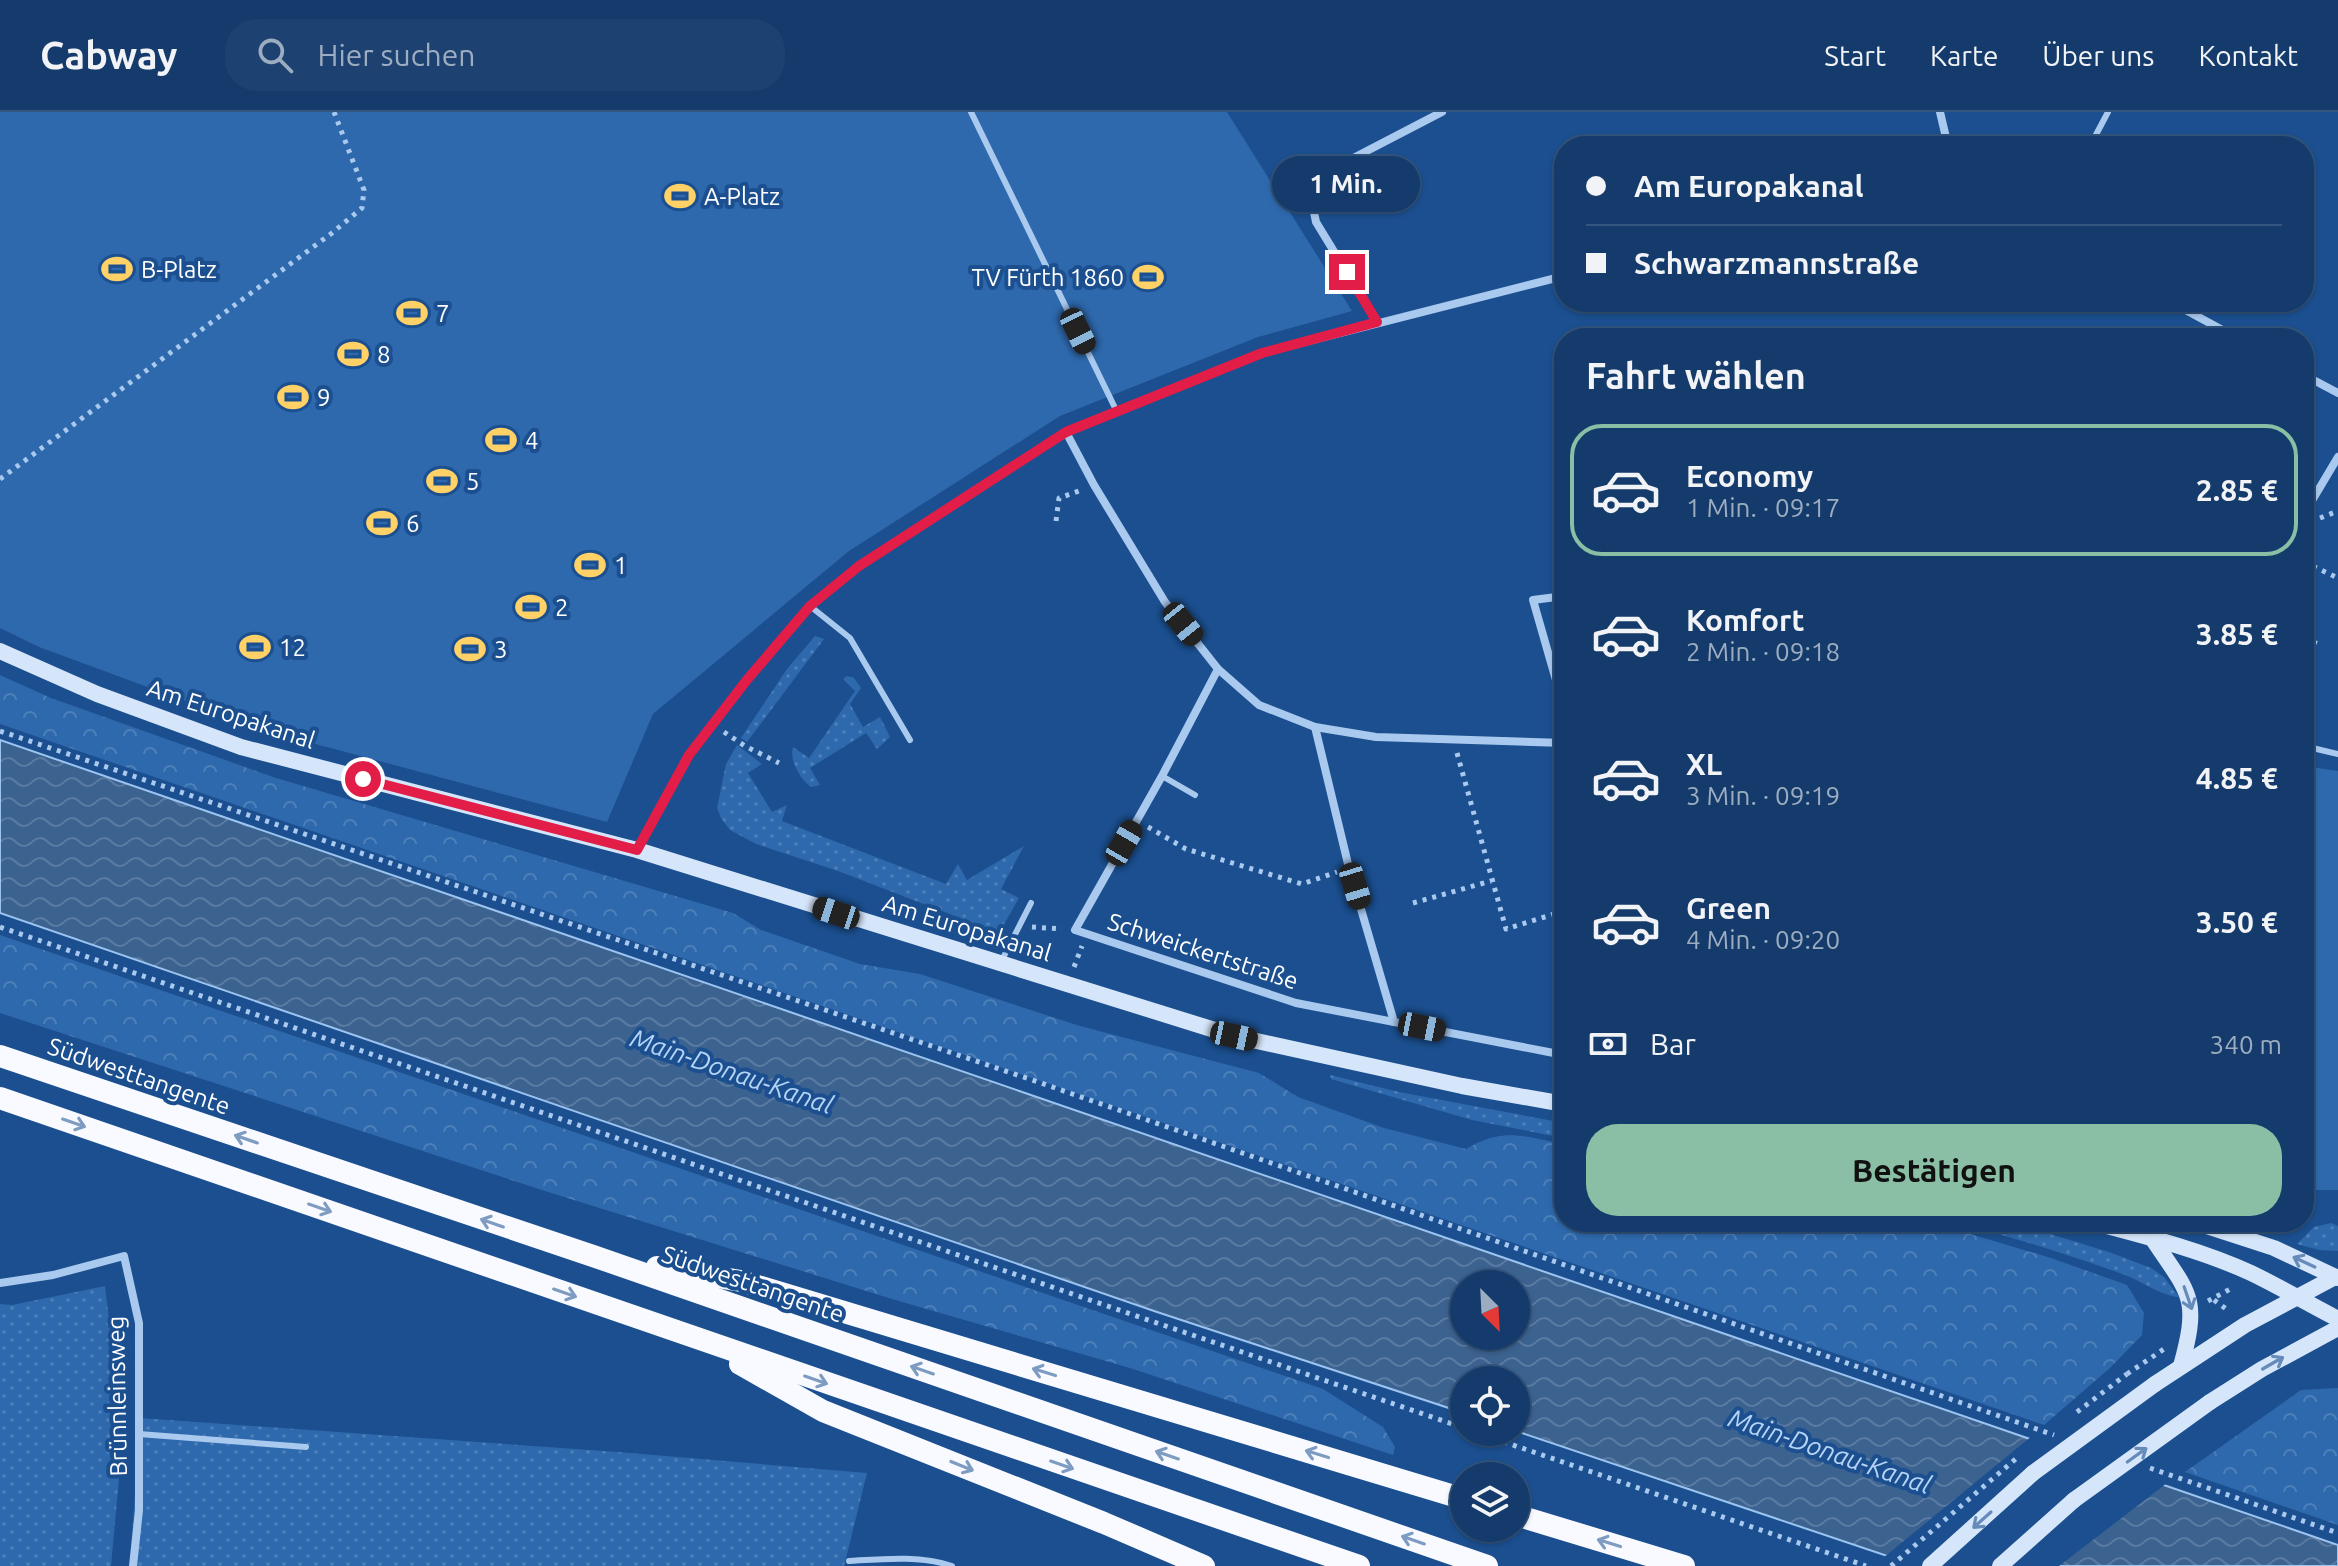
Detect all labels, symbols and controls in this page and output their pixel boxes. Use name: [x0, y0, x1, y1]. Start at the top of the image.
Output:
search box: [225, 19, 785, 91]
icon: search: [253, 33, 297, 77]
text: Cabway: [40, 34, 177, 76]
text: Hier suchen: [317, 38, 475, 72]
text: Start: [1824, 40, 1886, 71]
text: Karte: [1930, 40, 1998, 71]
text: Über uns: [2042, 40, 2154, 71]
text: Kontakt: [2198, 40, 2298, 71]
callout: 1 Min.: [1273, 156, 1421, 212]
text: 1 Min.: [1310, 169, 1382, 198]
text: Am Europakanal: [1634, 169, 1864, 203]
sports icon: A-Platz: [663, 179, 697, 213]
place label: A-Platz: [704, 183, 780, 210]
text: Schwarzmannstraße: [1634, 246, 1919, 280]
sports icon: B-Platz: [100, 252, 134, 286]
route end: [1329, 254, 1365, 290]
place label: B-Platz: [141, 256, 217, 283]
sports icon: TV Fürth 1860: [1131, 260, 1165, 294]
place label: TV Fürth 1860: [971, 264, 1124, 291]
sports icon: 7: [395, 296, 429, 330]
place label: 7: [436, 300, 450, 327]
car: [1057, 304, 1099, 358]
sports icon: 8: [336, 337, 370, 371]
place label: 8: [377, 341, 391, 368]
text: Fahrt wählen: [1586, 355, 1806, 396]
sports icon: 9: [276, 380, 310, 414]
place label: 9: [317, 384, 331, 411]
sports icon: 4: [484, 423, 518, 457]
place label: 4: [525, 427, 539, 454]
icon: car: [1590, 454, 1662, 526]
text: Economy: [1686, 459, 1813, 493]
sports icon: 5: [425, 464, 459, 498]
place label: 5: [466, 468, 480, 495]
text: 2.85 €: [2196, 473, 2278, 507]
text: 1 Min. · 09:17: [1686, 493, 1840, 522]
sports icon: 6: [365, 506, 399, 540]
place label: 6: [406, 510, 420, 537]
sports icon: 1: [573, 548, 607, 582]
place label: 1: [614, 552, 628, 579]
sports icon: 2: [514, 590, 548, 624]
place label: 2: [555, 594, 569, 621]
car: [1159, 598, 1207, 650]
icon: car: [1590, 598, 1662, 670]
text: Komfort: [1686, 603, 1804, 637]
text: 3.85 €: [2196, 617, 2278, 651]
sports icon: 12: [238, 630, 272, 664]
sports icon: 3: [453, 632, 487, 666]
place label: 12: [279, 634, 306, 661]
place label: 3: [494, 636, 508, 663]
text: 2 Min. · 09:18: [1686, 637, 1840, 666]
street label: Am Europakanal: [144, 674, 318, 754]
icon: car: [1590, 742, 1662, 814]
text: XL: [1686, 747, 1722, 781]
route start: [345, 761, 381, 797]
text: 4.85 €: [2196, 761, 2278, 795]
text: 3 Min. · 09:19: [1686, 781, 1840, 810]
car: [1102, 816, 1146, 870]
car: [1337, 860, 1373, 912]
icon: car: [1590, 886, 1662, 958]
street label: Am Europakanal: [879, 889, 1055, 967]
text: Green: [1686, 891, 1771, 925]
car: [809, 894, 863, 932]
text: 3.50 €: [2196, 905, 2278, 939]
street label: Schweickertstraße: [1104, 907, 1302, 995]
text: 4 Min. · 09:20: [1686, 925, 1840, 954]
car: [1396, 1011, 1448, 1043]
car: [1208, 1019, 1260, 1053]
icon: cash: [1586, 1022, 1630, 1066]
water label: Main-Donau-Kanal: [627, 1023, 837, 1119]
text: Bar: [1650, 1027, 1696, 1061]
text: 340 m: [2210, 1030, 2282, 1059]
street label: Südwesttangente: [44, 1032, 234, 1120]
one-way arrow: [61, 1117, 86, 1132]
button: Bestätigen: [1586, 1124, 2282, 1216]
one-way arrow: [233, 1131, 258, 1146]
one-way arrow: [307, 1202, 331, 1216]
one-way arrow: [480, 1214, 505, 1229]
street label: Südwesttangente: [658, 1240, 848, 1328]
one-way arrow: [2293, 1254, 2317, 1269]
north arrow: [1450, 1270, 1530, 1350]
map controls: [1450, 1270, 1530, 1542]
one-way arrow: [2181, 1285, 2196, 1310]
one-way arrow: [553, 1286, 578, 1301]
street label: Brünnleinsweg: [102, 1315, 132, 1477]
one-way arrow: [2261, 1355, 2284, 1371]
one-way arrow: [909, 1362, 934, 1377]
one-way arrow: [1032, 1364, 1058, 1379]
button: locate: [1450, 1366, 1530, 1446]
one-way arrow: [804, 1374, 829, 1389]
water label: Main-Donau-Kanal: [1725, 1403, 1935, 1499]
one-way arrow: [1305, 1446, 1330, 1461]
one-way arrow: [2126, 1446, 2147, 1463]
one-way arrow: [1155, 1447, 1180, 1462]
one-way arrow: [1050, 1458, 1075, 1473]
one-way arrow: [949, 1460, 974, 1474]
button: layers: [1450, 1462, 1530, 1542]
one-way arrow: [1972, 1510, 1992, 1528]
one-way arrow: [1401, 1532, 1426, 1547]
one-way arrow: [1597, 1535, 1623, 1550]

